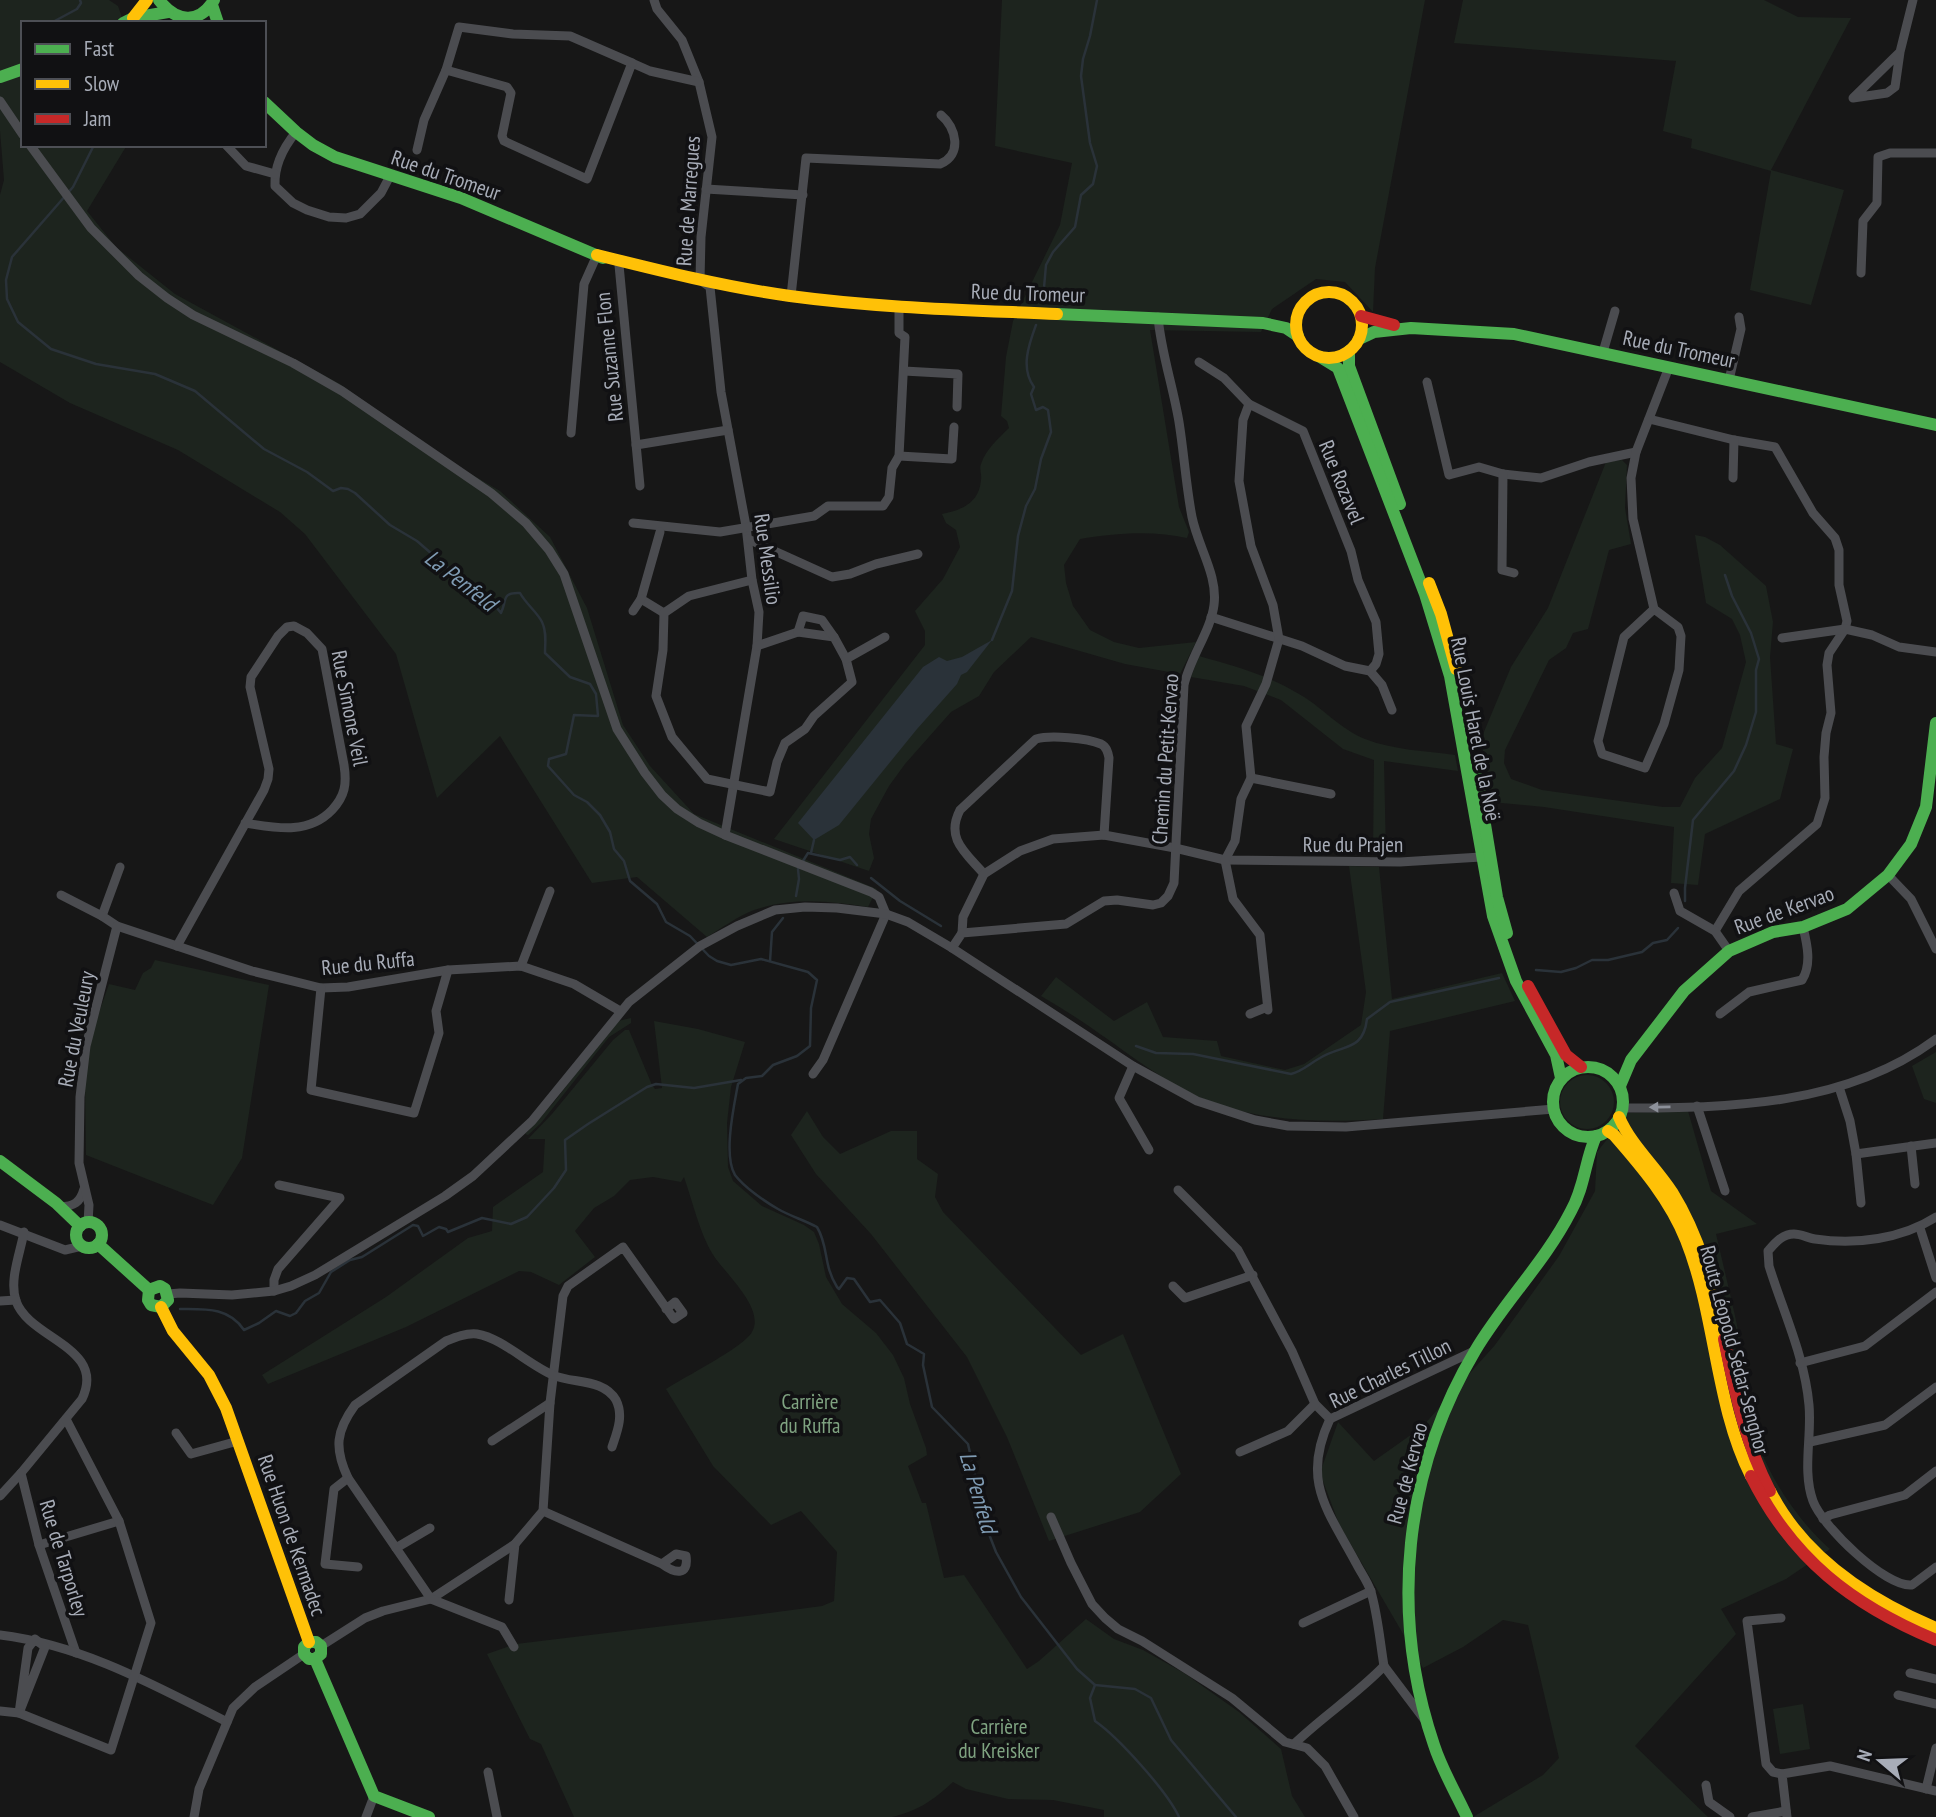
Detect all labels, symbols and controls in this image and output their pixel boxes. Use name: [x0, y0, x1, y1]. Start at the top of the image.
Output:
legend: [21, 21, 266, 147]
text: Fast: [84, 35, 114, 62]
text: Slow: [84, 70, 120, 97]
text: Jam: [83, 105, 111, 132]
street label: Rue de Marregues: [670, 135, 706, 267]
street label: Rue du Tromeur: [388, 144, 505, 206]
street label: Rue du Tromeur: [971, 278, 1086, 308]
street label: Rue Suzanne Flon: [589, 291, 629, 423]
street label: Rue du Tromeur: [1620, 324, 1738, 374]
street label: Rue Rozavel: [1313, 436, 1371, 528]
street label: Rue Messilio: [748, 512, 788, 606]
water label: La Penfeld: [419, 543, 505, 619]
street label: Rue Louis Harel de la Noë: [1445, 635, 1507, 823]
street label: Rue Simone Veil: [326, 648, 374, 768]
street label: Chemin du Petit-Kervao: [1146, 673, 1184, 845]
street label: Rue du Prajen: [1303, 831, 1403, 858]
street label: Rue de Kervao: [1730, 880, 1838, 940]
street label: Rue du Ruffa: [320, 945, 416, 981]
street label: Rue du Veuleury: [52, 969, 100, 1089]
one-way arrow: [1649, 1101, 1671, 1113]
street label: Route Léopold Sédar-Senghor: [1694, 1243, 1776, 1458]
street label: Rue Charles Tillon: [1325, 1332, 1455, 1414]
park label: Carrière du Ruffa: [779, 1388, 841, 1439]
street label: Rue de Kervao: [1380, 1419, 1434, 1527]
water label: La Penfeld: [954, 1448, 1005, 1539]
street label: Rue Huon de Kermadec: [252, 1451, 332, 1620]
street label: Rue de Tarporley: [33, 1496, 95, 1620]
park label: Carrière du Kreisker: [958, 1713, 1040, 1764]
north arrow: [1845, 1726, 1915, 1796]
text: N: [1851, 1747, 1877, 1764]

